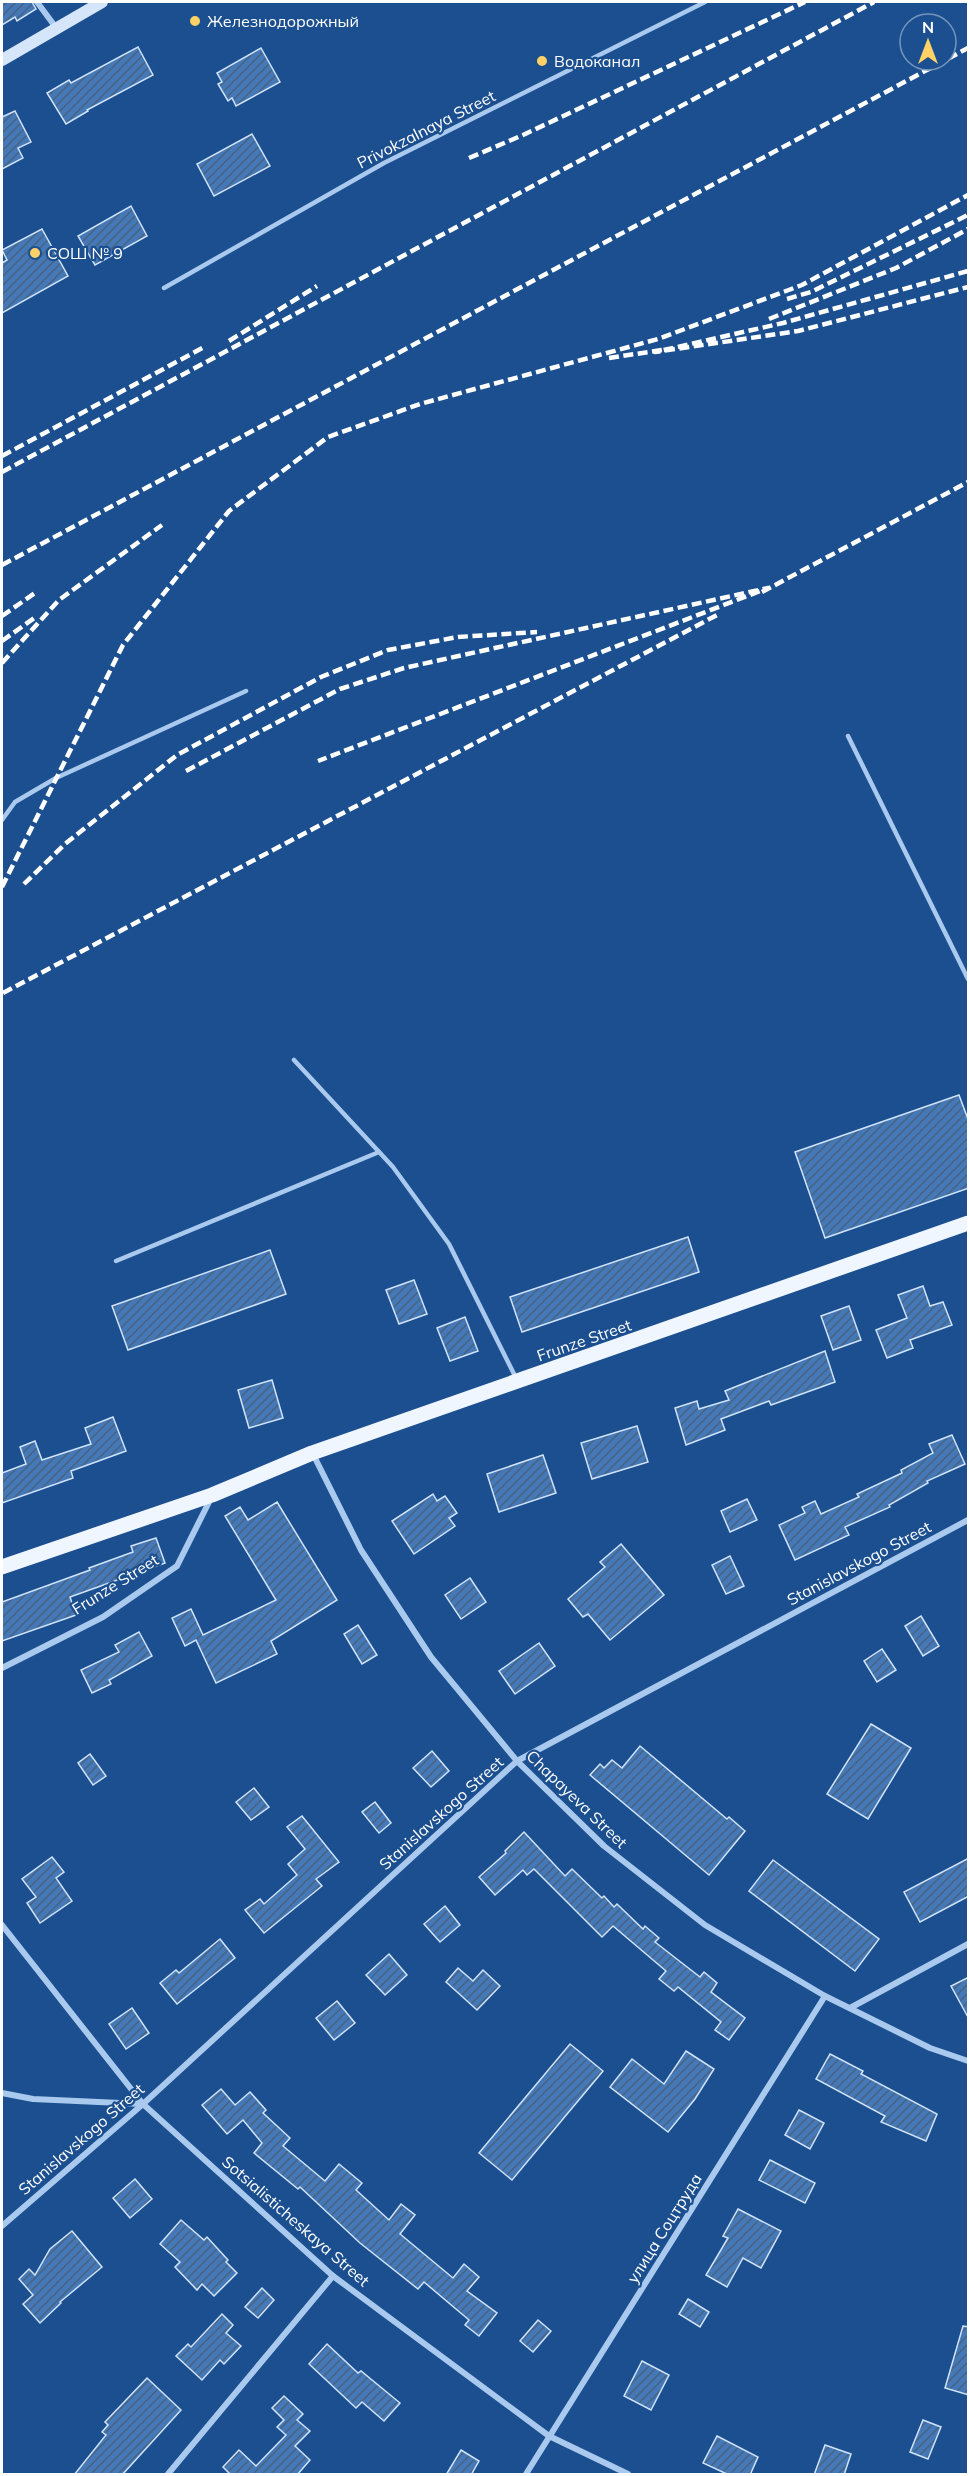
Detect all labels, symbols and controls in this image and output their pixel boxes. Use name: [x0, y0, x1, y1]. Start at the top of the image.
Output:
place label: Железнодорожный: [207, 11, 359, 31]
north arrow: [898, 12, 958, 72]
marker: Железнодорожный: [188, 14, 202, 28]
text: N: [922, 17, 934, 37]
place label: Водоканал: [554, 51, 640, 71]
marker: Водоканал: [535, 54, 549, 68]
street label: Privokzalnaya Street: [354, 85, 499, 173]
place label: СОШ № 9: [47, 243, 123, 263]
marker: СОШ № 9: [28, 246, 42, 260]
street label: Frunze Street: [534, 1314, 634, 1365]
street label: Stanislavskogo Street: [784, 1516, 935, 1609]
street label: Frunze Street: [68, 1549, 162, 1619]
street label: Chapayeva Street: [522, 1746, 632, 1852]
street label: Stanislavskogo Street: [375, 1752, 508, 1874]
street label: Stanislavskogo Street: [14, 2079, 148, 2199]
street label: Sotsialisticheskaya Street: [218, 2152, 374, 2291]
street label: улица Соцтруда: [622, 2169, 706, 2287]

